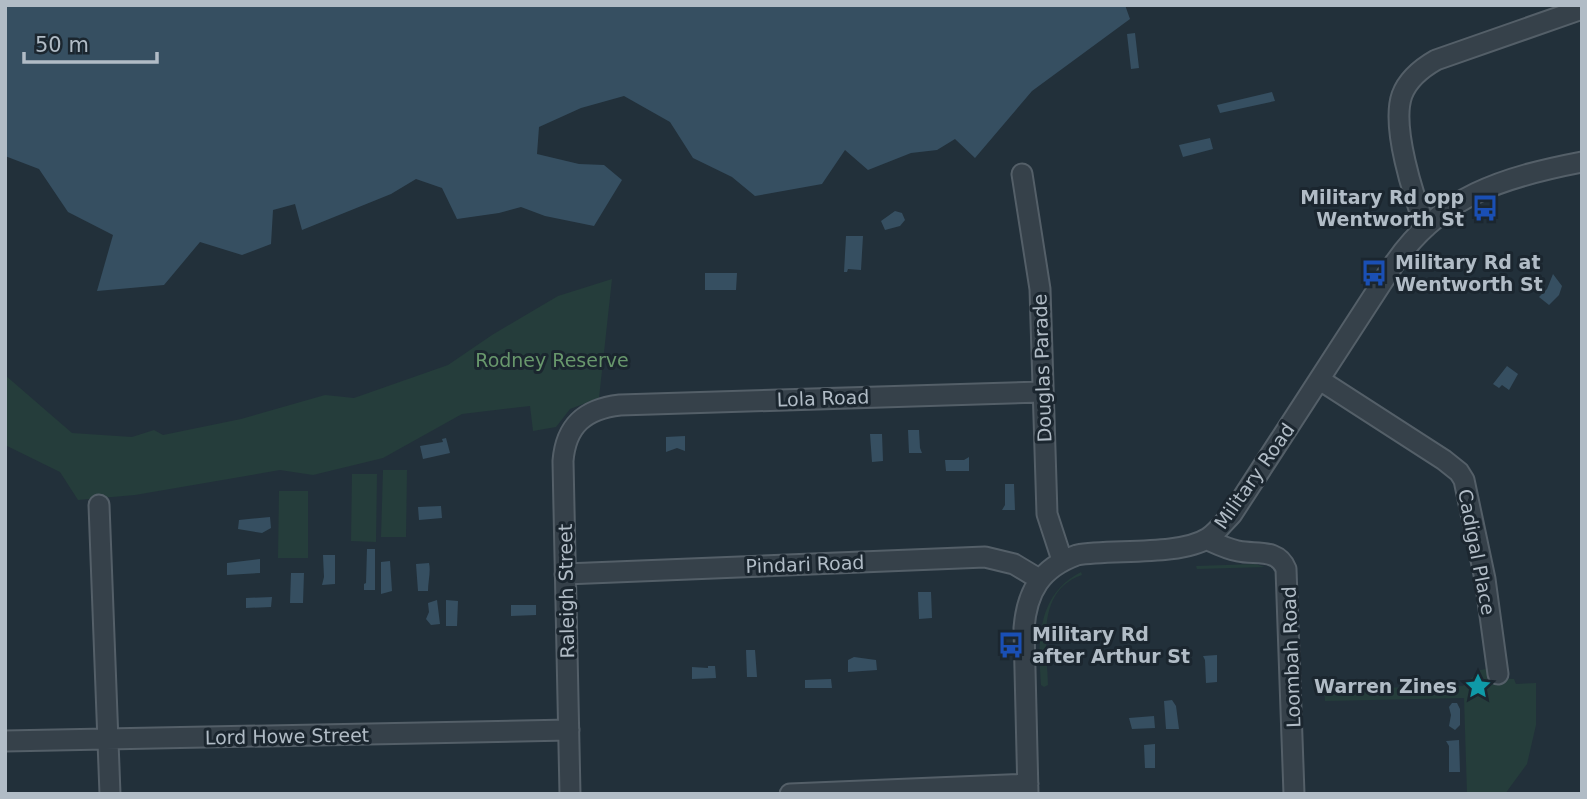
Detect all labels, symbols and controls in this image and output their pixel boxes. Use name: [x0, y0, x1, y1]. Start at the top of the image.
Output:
scale bar: [24, 21, 158, 65]
text: 50 m: [35, 33, 89, 57]
place label: Military Rd opp Wentworth St: [1300, 186, 1464, 230]
bus stop icon: Military Rd opp Wentworth St: [1470, 193, 1500, 223]
place label: Military Rd at Wentworth St: [1395, 251, 1543, 295]
bus stop icon: Military Rd at Wentworth St: [1359, 258, 1389, 288]
street label: Douglas Parade: [1028, 293, 1056, 443]
park label: Rodney Reserve: [475, 349, 629, 371]
street label: Lola Road: [776, 385, 870, 411]
street label: Military Road: [1209, 419, 1299, 533]
street label: Cadigal Place: [1454, 487, 1500, 617]
street label: Raleigh Street: [554, 524, 578, 658]
street label: Pindari Road: [745, 551, 865, 577]
street label: Loombah Road: [1278, 586, 1304, 728]
place label: Military Rd after Arthur St: [1032, 623, 1190, 667]
bus stop icon: Military Rd after Arthur St: [996, 630, 1026, 660]
place icon: Warren Zines: [1463, 671, 1493, 701]
place label: Warren Zines: [1314, 675, 1457, 697]
street label: Lord Howe Street: [205, 724, 369, 748]

